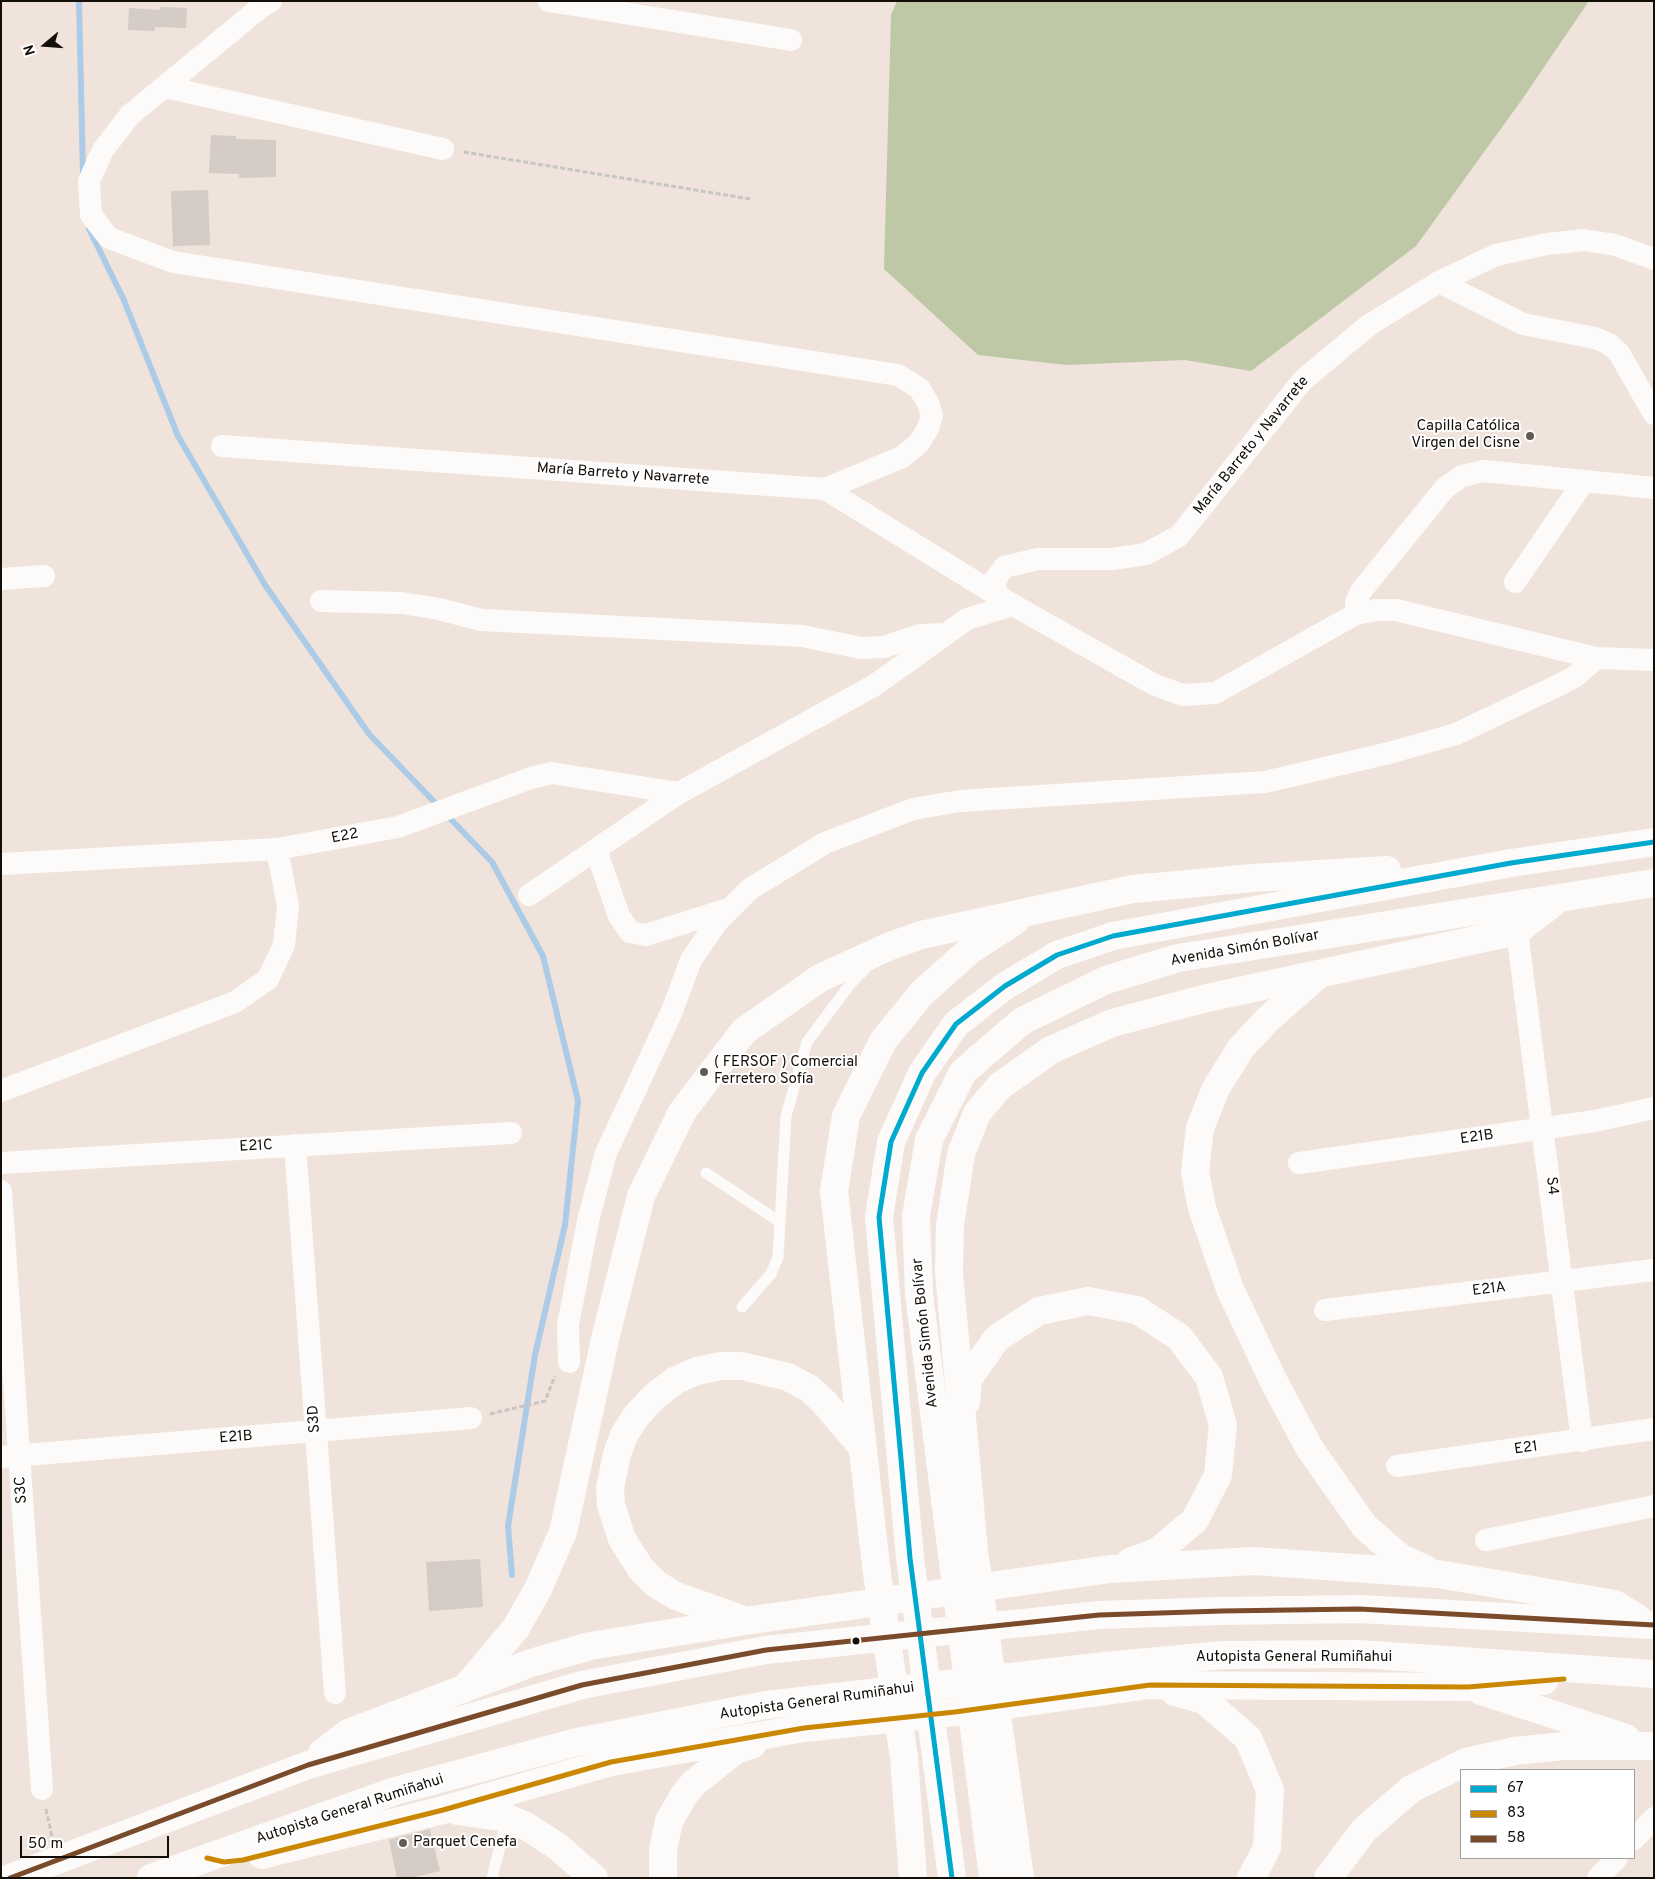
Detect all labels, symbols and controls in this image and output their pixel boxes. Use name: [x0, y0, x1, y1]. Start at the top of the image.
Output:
north arrow: [20, 20, 70, 70]
text: N: [21, 42, 40, 57]
street label: María Barreto y Navarrete: [1191, 373, 1313, 519]
place label: Capilla Católica Virgen del Cisne: [1411, 418, 1520, 453]
marker: Capilla Católica Virgen del Cisne: [1524, 430, 1536, 442]
street label: María Barreto y Navarrete: [536, 460, 710, 490]
street label: E22: [330, 826, 360, 848]
street label: Avenida Simón Bolívar: [1169, 927, 1321, 971]
place label: ( FERSOF ) Comercial Ferretero Sofía: [714, 1054, 858, 1089]
marker: ( FERSOF ) Comercial Ferretero Sofía: [698, 1066, 710, 1078]
street label: E21B: [1459, 1127, 1495, 1149]
street label: E21C: [239, 1137, 273, 1157]
street label: S4: [1541, 1176, 1561, 1196]
street label: Avenida Simón Bolívar: [909, 1257, 943, 1409]
street label: E21A: [1471, 1279, 1507, 1301]
street label: S3D: [305, 1404, 325, 1434]
street label: E21B: [219, 1428, 253, 1448]
street label: E21: [1513, 1438, 1539, 1460]
street label: S3C: [12, 1476, 32, 1504]
unlabelled marker: [851, 1636, 861, 1646]
street label: Autopista General Rumiñahui: [1196, 1649, 1392, 1667]
street label: Autopista General Rumiñahui: [718, 1679, 916, 1725]
legend: [1460, 1769, 1635, 1859]
street label: Autopista General Rumiñahui: [254, 1771, 446, 1849]
text: 67: [1507, 1779, 1524, 1798]
text: 83: [1507, 1804, 1525, 1823]
scale bar: [22, 1826, 171, 1858]
text: 58: [1507, 1829, 1525, 1848]
place label: Parquet Cenefa: [413, 1834, 517, 1852]
text: 50 m: [28, 1835, 63, 1854]
marker: Parquet Cenefa: [397, 1837, 409, 1849]

